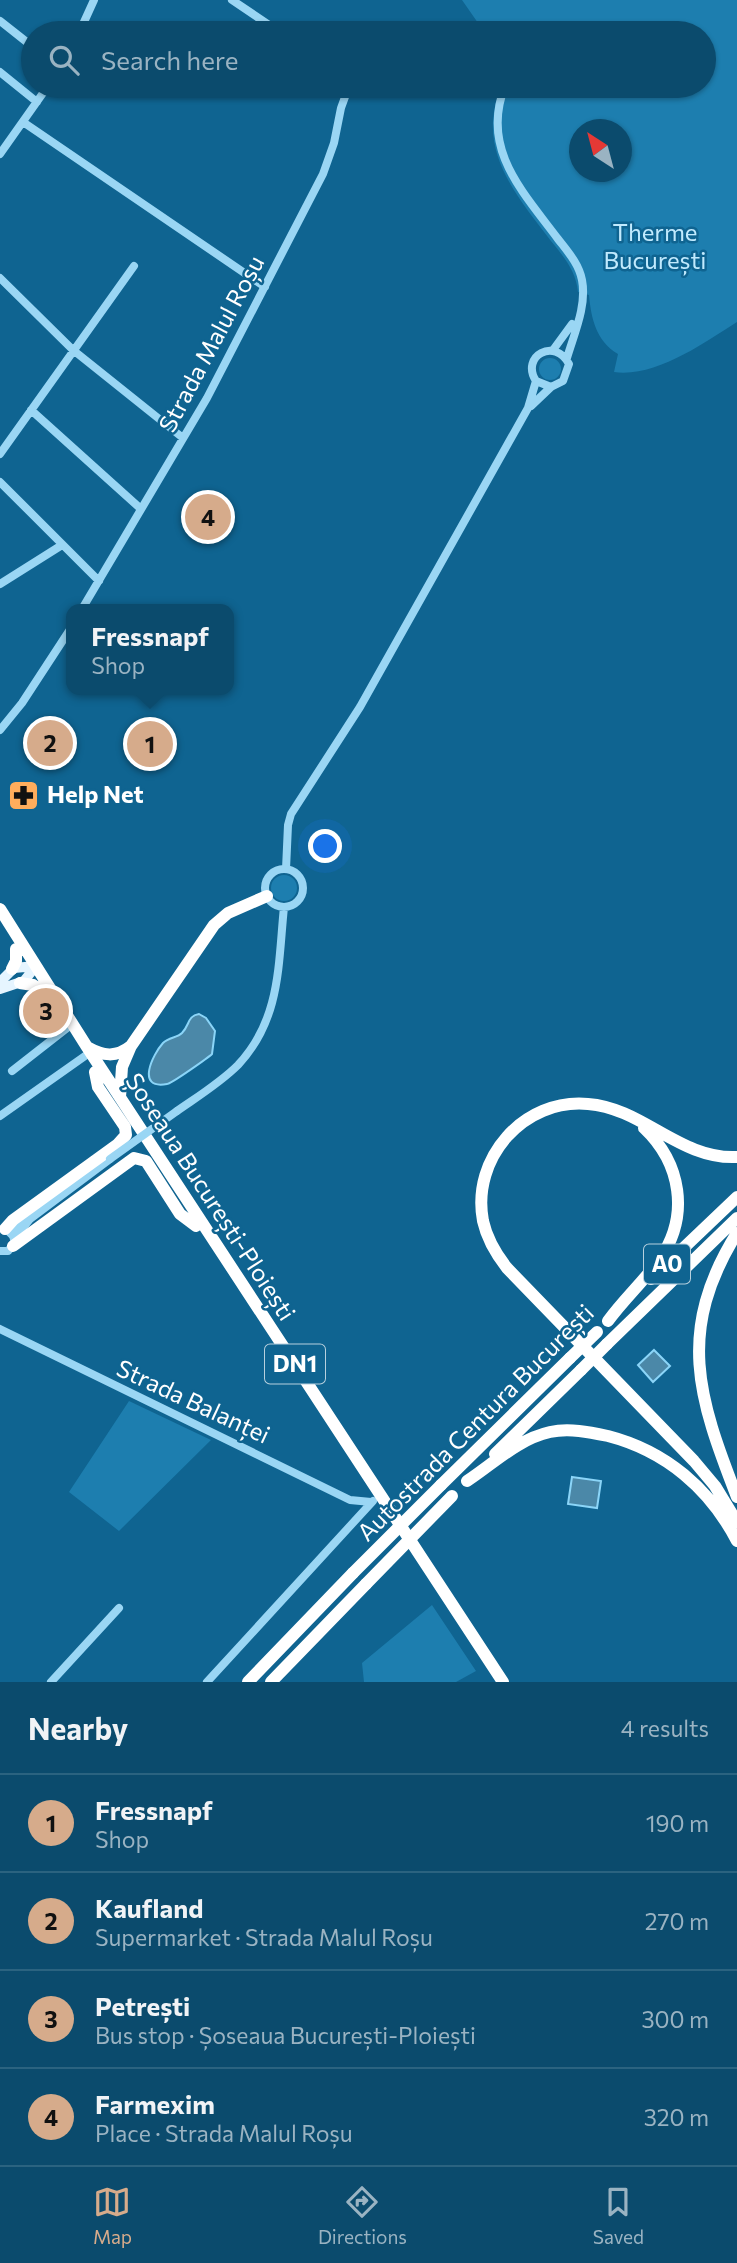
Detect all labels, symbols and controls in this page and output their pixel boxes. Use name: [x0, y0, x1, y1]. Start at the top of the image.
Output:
search box: [21, 21, 716, 98]
icon: search: [45, 41, 83, 79]
text: Search here: [101, 44, 239, 75]
north arrow: [569, 119, 632, 182]
park label: Therme București: [604, 217, 706, 276]
street label: Strada Malul Roșu: [152, 250, 271, 437]
pin: 4: [185, 491, 231, 543]
popup: [66, 604, 234, 695]
text: Fressnapf: [91, 620, 209, 651]
text: Shop: [91, 651, 145, 679]
pin: 2: [27, 717, 73, 769]
pin: 1: [127, 718, 173, 770]
pharmacy icon: Help Net: [7, 778, 41, 812]
place label: Help Net: [47, 779, 144, 808]
your location: [308, 829, 342, 863]
pin: 3: [23, 985, 69, 1037]
street label: Șoseaua București-Ploiești: [119, 1067, 302, 1326]
road number: A0: [644, 1245, 690, 1284]
street label: Autostrada Centura București: [351, 1298, 601, 1548]
road number: DN1: [265, 1344, 325, 1384]
street label: Strada Balanței: [112, 1353, 275, 1451]
text: Nearby: [28, 1709, 128, 1746]
text: 4 results: [621, 1714, 709, 1742]
text: Fressnapf: [95, 1794, 213, 1825]
text: 1: [46, 1809, 56, 1837]
text: 190 m: [646, 1809, 709, 1837]
text: Shop: [95, 1825, 149, 1853]
text: Kaufland: [95, 1892, 203, 1923]
text: 2: [44, 1907, 58, 1935]
text: 270 m: [645, 1907, 709, 1935]
text: Supermarket · Strada Malul Roșu: [95, 1923, 433, 1951]
text: Petrești: [95, 1990, 190, 2021]
text: 3: [44, 2005, 58, 2033]
text: 300 m: [641, 2005, 709, 2033]
text: Bus stop · Șoseaua București-Ploiești: [95, 2021, 476, 2049]
text: Farmexim: [95, 2088, 215, 2119]
text: 4: [44, 2103, 58, 2131]
text: 320 m: [644, 2103, 709, 2131]
text: Place · Strada Malul Roșu: [95, 2119, 353, 2147]
tab: Map: [93, 2183, 132, 2248]
tab: Directions: [318, 2183, 407, 2248]
tab: Saved: [593, 2183, 644, 2248]

